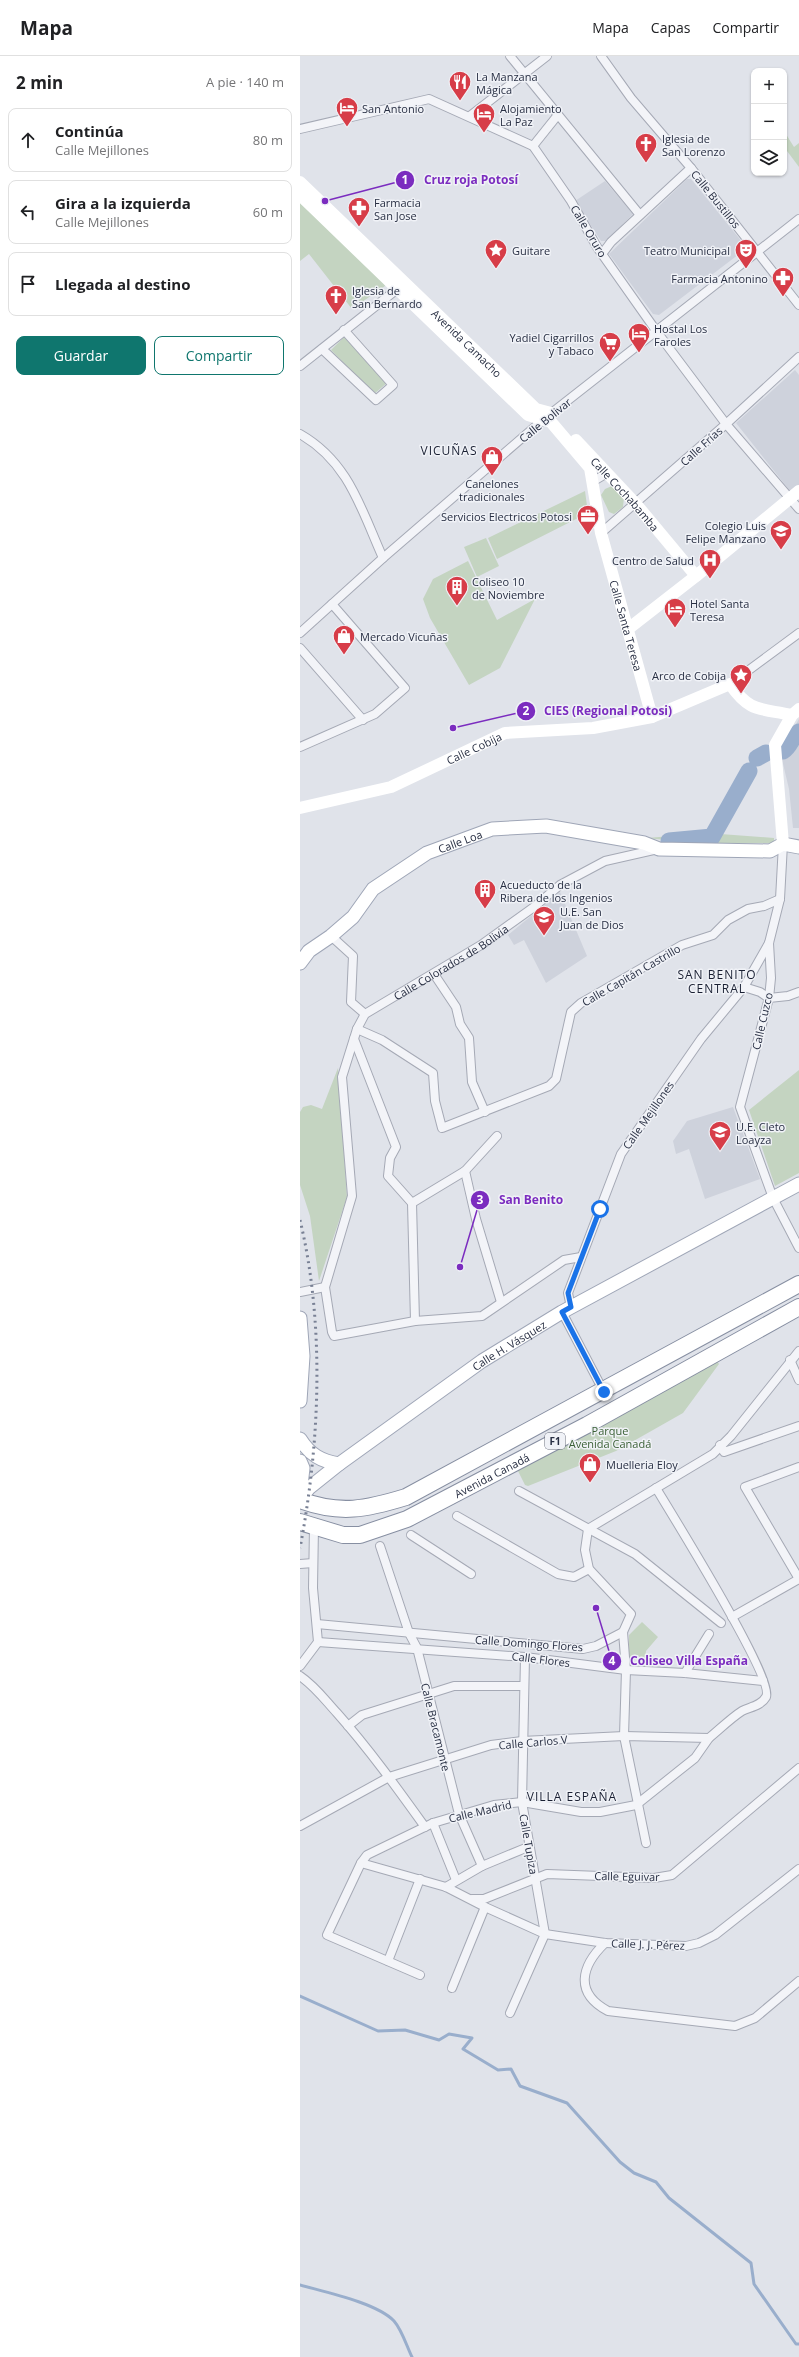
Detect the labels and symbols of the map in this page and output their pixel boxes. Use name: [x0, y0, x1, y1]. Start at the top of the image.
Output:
restaurant icon: La Manzana Mágica: [447, 69, 473, 102]
place label: La Manzana Mágica: [476, 69, 538, 97]
hotel icon: San Antonio: [334, 95, 360, 128]
place label: San Antonio: [362, 101, 425, 116]
hotel icon: Alojamiento La Paz: [471, 101, 497, 134]
place label: Alojamiento La Paz: [500, 101, 562, 129]
church icon: Iglesia de San Lorenzo: [633, 131, 659, 164]
place label: Iglesia de San Lorenzo: [662, 131, 726, 159]
street label: Calle Bustillos: [688, 167, 744, 231]
callout: Cruz roja Potosí: [395, 168, 526, 192]
text: 1: [402, 171, 408, 188]
text: Cruz roja Potosí: [424, 171, 519, 188]
pharmacy icon: Farmacia San Jose: [346, 195, 372, 228]
place label: Farmacia San Jose: [374, 195, 421, 223]
street label: Calle Oruro: [567, 202, 611, 260]
place icon: Guitare: [483, 237, 509, 270]
theatre icon: Teatro Municipal: [733, 237, 759, 270]
place label: Guitare: [512, 243, 550, 258]
place label: Teatro Municipal: [644, 243, 730, 258]
pharmacy icon: Farmacia Antonino: [770, 265, 796, 298]
place label: Farmacia Antonino: [671, 271, 768, 286]
church icon: Iglesia de San Bernardo: [323, 283, 349, 316]
place label: Iglesia de San Bernardo: [352, 283, 423, 311]
street label: Avenida Camacho: [429, 306, 506, 380]
hotel icon: Hostal Los Faroles: [626, 321, 652, 354]
place label: Hostal Los Faroles: [654, 321, 707, 349]
place label: Yadiel Cigarrillos y Tabaco: [509, 330, 594, 358]
supermarket icon: Yadiel Cigarrillos y Tabaco: [597, 330, 623, 363]
street label: Calle Bolivar: [516, 394, 575, 446]
street label: Calle Frías: [677, 423, 725, 469]
district label: VICUÑAS: [420, 442, 478, 459]
shop icon: Canelones tradicionales: [479, 444, 505, 477]
street label: Calle Cochabamba: [588, 453, 663, 534]
place label: Canelones tradicionales: [459, 476, 525, 504]
office icon: Servicios Electricos Potosi: [575, 503, 601, 536]
place label: Servicios Electricos Potosi: [441, 509, 572, 524]
place label: Colegio Luis Felipe Manzano: [685, 518, 766, 546]
school or university icon: Colegio Luis Felipe Manzano: [768, 518, 794, 551]
hospital icon: Centro de Salud: [697, 547, 723, 580]
place label: Centro de Salud: [612, 553, 694, 568]
building icon: Coliseo 10 de Noviembre: [444, 574, 470, 607]
place label: Coliseo 10 de Noviembre: [472, 574, 545, 602]
street label: Calle Santa Teresa: [607, 578, 646, 673]
hotel icon: Hotel Santa Teresa: [662, 596, 688, 629]
place label: Hotel Santa Teresa: [690, 596, 749, 624]
shop icon: Mercado Vicuñas: [331, 623, 357, 656]
place label: Mercado Vicuñas: [360, 629, 448, 644]
place icon: Arco de Cobija: [728, 662, 754, 695]
place label: Arco de Cobija: [652, 668, 726, 683]
callout: CIES (Regional Potosi): [516, 699, 680, 723]
text: 2: [523, 702, 530, 719]
text: CIES (Regional Potosi): [544, 702, 672, 719]
street label: Calle Cobija: [444, 728, 504, 767]
street label: Calle Loa: [436, 826, 484, 856]
building icon: Acueducto de la Ribera de los Ingenios: [472, 877, 498, 910]
place label: Acueducto de la Ribera de los Ingenios: [500, 877, 613, 905]
school or university icon: U.E. San Juan de Dios: [531, 904, 557, 937]
place label: U.E. San Juan de Dios: [559, 904, 624, 932]
street label: Calle Colorados de Bolivia: [390, 921, 511, 1003]
street label: Calle Capitán Castrillo: [579, 940, 683, 1009]
district label: SAN BENITO CENTRAL: [677, 966, 757, 997]
street label: Calle Cuzco: [748, 991, 776, 1051]
street label: Calle Mejillones: [619, 1078, 677, 1152]
school or university icon: U.E. Cleto Loayza: [707, 1119, 733, 1152]
place label: U.E. Cleto Loayza: [736, 1119, 786, 1147]
callout: San Benito: [470, 1188, 571, 1212]
text: 3: [477, 1191, 484, 1208]
text: San Benito: [499, 1191, 563, 1208]
route start: [591, 1200, 609, 1218]
street label: Calle H. Vásquez: [469, 1316, 548, 1374]
route end: [595, 1383, 613, 1401]
park label: Parque Avenida Canadá: [569, 1423, 651, 1451]
road number: F1: [545, 1433, 565, 1449]
street label: Avenida Canadá: [451, 1449, 532, 1501]
shop icon: Muelleria Eloy: [577, 1451, 603, 1484]
place label: Muelleria Eloy: [606, 1457, 678, 1472]
street label: Calle Domingo Flores: [474, 1632, 584, 1654]
street label: Calle Flores: [511, 1648, 571, 1670]
callout: Coliseo Villa España: [602, 1649, 756, 1673]
text: 4: [609, 1652, 616, 1669]
text: Coliseo Villa España: [630, 1652, 748, 1669]
street label: Calle Bracamonte: [418, 1681, 454, 1773]
street label: Calle Carlos V: [498, 1731, 569, 1752]
district label: VILLA ESPAÑA: [527, 1788, 617, 1805]
street label: Calle Madrid: [447, 1796, 513, 1826]
street label: Calle Tupiza: [516, 1813, 542, 1875]
street label: Calle Eguivar: [594, 1868, 660, 1884]
street label: Calle J. J. Pérez: [611, 1935, 685, 1953]

